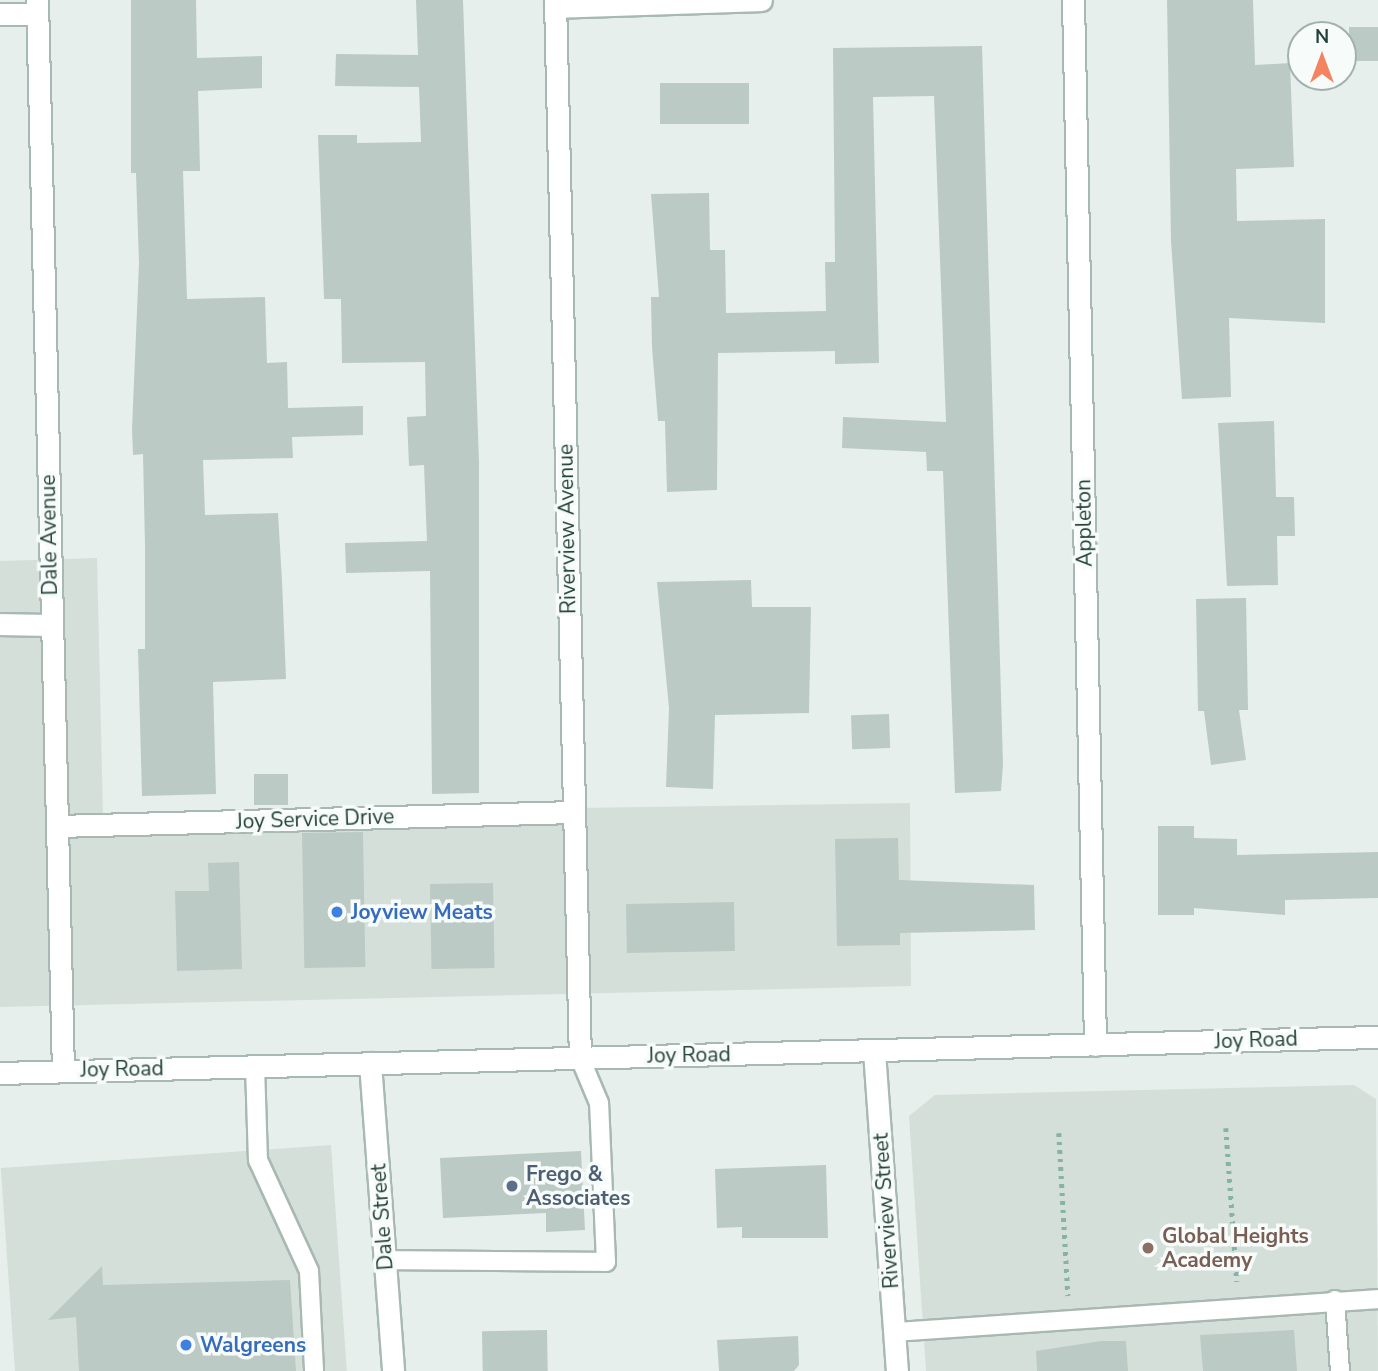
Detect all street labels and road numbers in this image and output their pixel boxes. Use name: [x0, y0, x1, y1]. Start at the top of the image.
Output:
street label: Riverview Avenue: [553, 444, 581, 614]
street label: Dale Avenue: [35, 474, 63, 596]
street label: Appleton: [1071, 479, 1097, 567]
street label: Joy Service Drive: [235, 804, 395, 834]
street label: Joy Road: [1214, 1026, 1298, 1054]
street label: Joy Road: [647, 1042, 731, 1068]
street label: Joy Road: [80, 1056, 164, 1082]
street label: Riverview Street: [868, 1132, 904, 1290]
street label: Dale Street: [366, 1163, 398, 1271]

